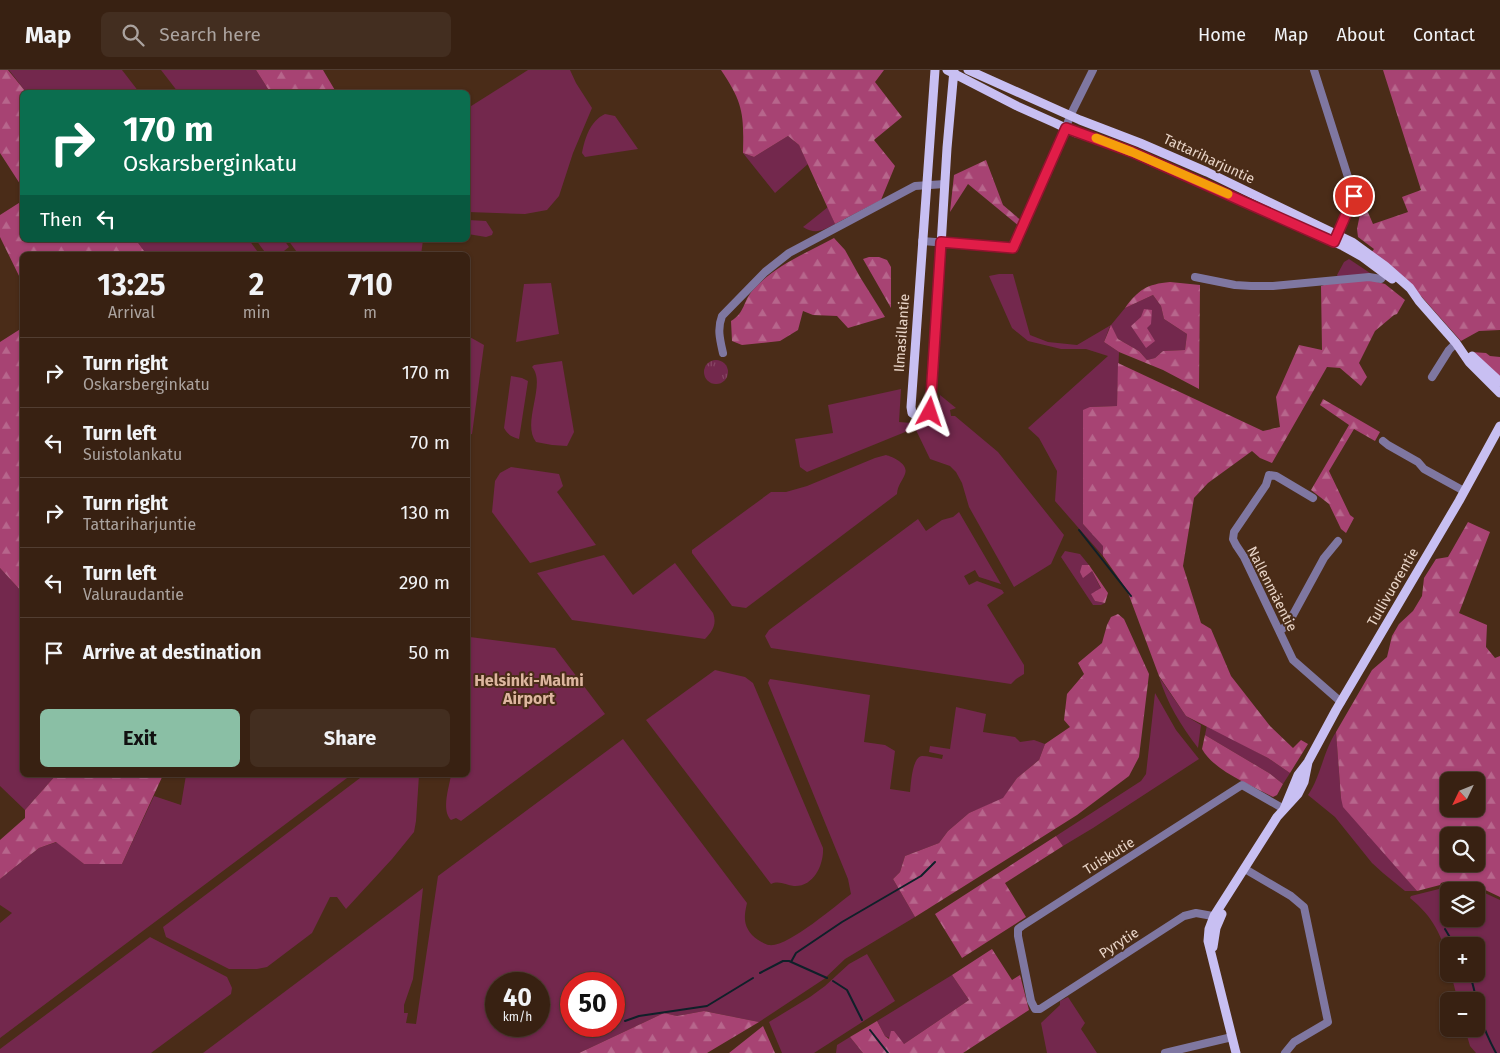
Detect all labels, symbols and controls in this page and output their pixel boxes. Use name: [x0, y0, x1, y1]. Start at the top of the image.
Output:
search box: [101, 12, 451, 57]
text: Map: [25, 21, 71, 49]
icon: search: [119, 21, 147, 49]
text: Search here: [159, 23, 261, 46]
text: Home: [1198, 24, 1246, 46]
text: Map: [1274, 24, 1308, 46]
text: About: [1336, 24, 1385, 46]
text: Contact: [1413, 24, 1475, 46]
text: 170 m: [123, 108, 214, 150]
icon: right: [40, 110, 105, 175]
street label: Tattariharjuntie: [1160, 130, 1258, 188]
text: Oskarsberginkatu: [123, 150, 297, 177]
pin: [1333, 175, 1375, 217]
icon: arrive: [1340, 182, 1368, 210]
icon: left: [92, 205, 120, 233]
text: Then: [40, 208, 82, 231]
text: 13:25: [97, 267, 166, 303]
text: 2: [249, 267, 264, 303]
text: 710: [348, 267, 393, 303]
street label: Ilmasillantie: [891, 293, 913, 373]
text: Arrival: [108, 303, 155, 322]
text: min: [243, 303, 270, 322]
text: m: [363, 303, 377, 322]
text: Turn right: [83, 352, 168, 375]
icon: right: [40, 359, 68, 387]
text: 170 m: [402, 361, 450, 384]
text: Oskarsberginkatu: [83, 375, 210, 394]
position arrow: [903, 385, 955, 437]
text: Turn left: [83, 422, 157, 445]
icon: left: [40, 429, 68, 457]
text: 70 m: [410, 431, 450, 454]
text: Suistolankatu: [83, 445, 182, 464]
text: Turn right: [83, 492, 168, 515]
icon: right: [40, 499, 68, 527]
text: 130 m: [400, 501, 450, 524]
text: Tattariharjuntie: [83, 515, 196, 534]
street label: Nallenmäentie: [1243, 544, 1301, 634]
street label: Tullivuorentie: [1364, 545, 1422, 629]
text: Turn left: [83, 562, 157, 585]
icon: left: [40, 569, 68, 597]
text: 290 m: [399, 571, 450, 594]
text: Valuraudantie: [83, 585, 184, 604]
icon: arrive: [40, 639, 68, 667]
text: Arrive at destination: [83, 641, 262, 664]
text: 50 m: [409, 641, 450, 664]
district label: Helsinki-Malmi Airport: [474, 671, 584, 708]
button: Exit: [40, 709, 240, 767]
button: Share: [250, 709, 450, 767]
north arrow: [1440, 772, 1485, 818]
map controls: [1440, 772, 1485, 1037]
button: search: [1440, 827, 1485, 872]
street label: Tuiskutie: [1080, 834, 1138, 878]
button: layers: [1440, 882, 1485, 927]
street label: Pyrytie: [1096, 924, 1142, 962]
button: +: [1440, 937, 1485, 982]
speed limit sign: 50: [560, 972, 625, 1037]
text: 40: [503, 983, 532, 1013]
button: −: [1440, 992, 1485, 1037]
text: km/h: [503, 1010, 532, 1024]

